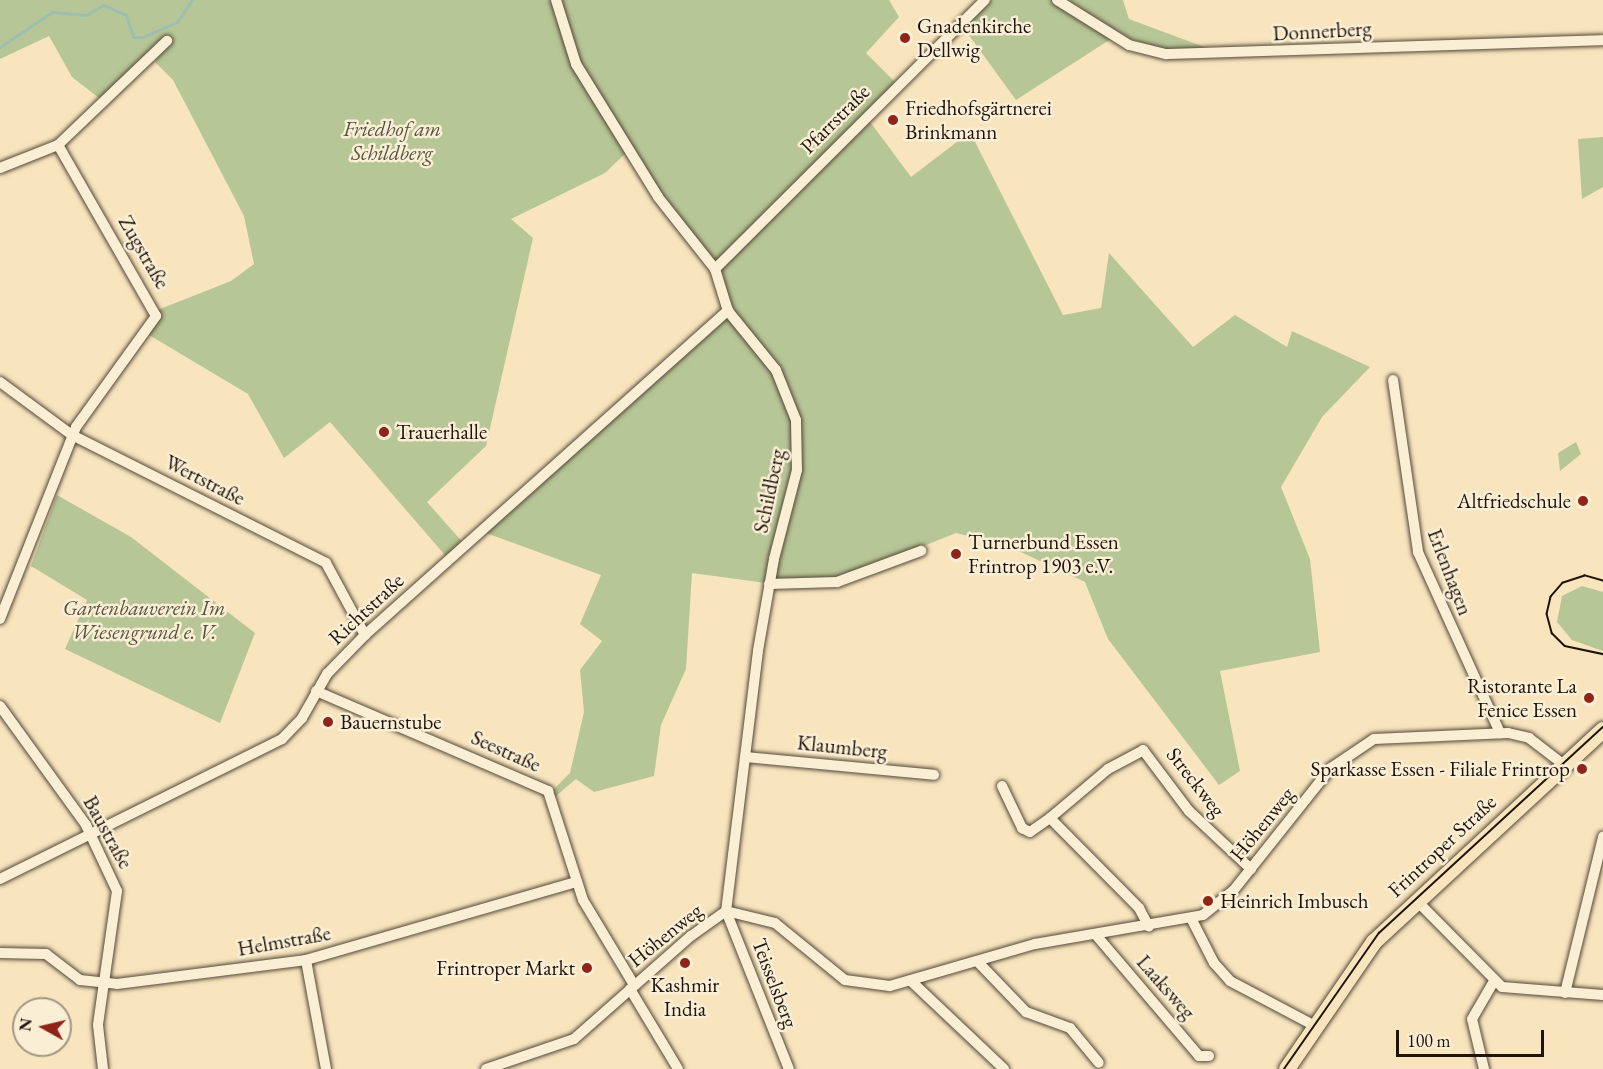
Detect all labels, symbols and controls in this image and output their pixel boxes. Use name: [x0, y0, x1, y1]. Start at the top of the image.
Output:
place label: Gnadenkirche Dellwig: [917, 13, 1031, 63]
street label: Donnerberg: [1272, 16, 1372, 46]
marker: Gnadenkirche Dellwig: [898, 31, 912, 45]
street label: Pfarrstraße: [795, 79, 875, 159]
place label: Friedhofsgärtnerei Brinkmann: [905, 95, 1052, 145]
marker: Friedhofsgärtnerei Brinkmann: [886, 113, 900, 127]
park label: Friedhof am Schildberg: [343, 116, 441, 166]
street label: Zugstraße: [113, 211, 175, 293]
place label: Trauerhalle: [396, 419, 487, 445]
marker: Trauerhalle: [377, 425, 391, 439]
street label: Schildberg: [748, 447, 790, 535]
street label: Wertstraße: [161, 449, 249, 511]
place label: Altfriedschule: [1457, 488, 1571, 514]
marker: Altfriedschule: [1576, 494, 1590, 508]
street label: Erlenhagen: [1422, 525, 1478, 619]
place label: Turnerbund Essen Frintrop 1903 e.V.: [968, 529, 1119, 579]
marker: Turnerbund Essen Frintrop 1903 e.V.: [949, 547, 963, 561]
street label: Richtstraße: [323, 568, 409, 650]
park label: Gartenbauverein Im Wiesengrund e. V.: [63, 595, 225, 645]
place label: Ristorante La Fenice Essen: [1467, 673, 1577, 723]
marker: Ristorante La Fenice Essen: [1582, 691, 1596, 705]
place label: Bauernstube: [340, 709, 442, 735]
marker: Bauernstube: [321, 715, 335, 729]
street label: Seestraße: [467, 725, 545, 777]
street label: Klaumberg: [796, 730, 888, 764]
street label: Streckweg: [1161, 742, 1231, 822]
place label: Sparkasse Essen - Filiale Frintrop: [1311, 756, 1570, 782]
marker: Sparkasse Essen - Filiale Frintrop: [1575, 762, 1589, 776]
street label: Höhenweg: [1225, 782, 1299, 866]
street label: Frintroper Straße: [1383, 789, 1501, 903]
street label: Baustraße: [78, 791, 138, 873]
place label: Heinrich Imbusch: [1220, 888, 1369, 914]
marker: Heinrich Imbusch: [1201, 894, 1215, 908]
street label: Höhenweg: [623, 898, 707, 972]
street label: Helmstraße: [235, 920, 333, 962]
street label: Teisselsberg: [746, 935, 804, 1031]
street label: Laaksweg: [1131, 950, 1201, 1024]
place label: Frintroper Markt: [436, 955, 575, 981]
marker: Kashmir India: [678, 956, 692, 970]
marker: Frintroper Markt: [580, 961, 594, 975]
place label: Kashmir India: [651, 972, 719, 1022]
north arrow: [12, 997, 72, 1057]
text: N: [14, 1017, 37, 1033]
scale bar: [1399, 1018, 1548, 1056]
text: 100 m: [1407, 1029, 1451, 1052]

